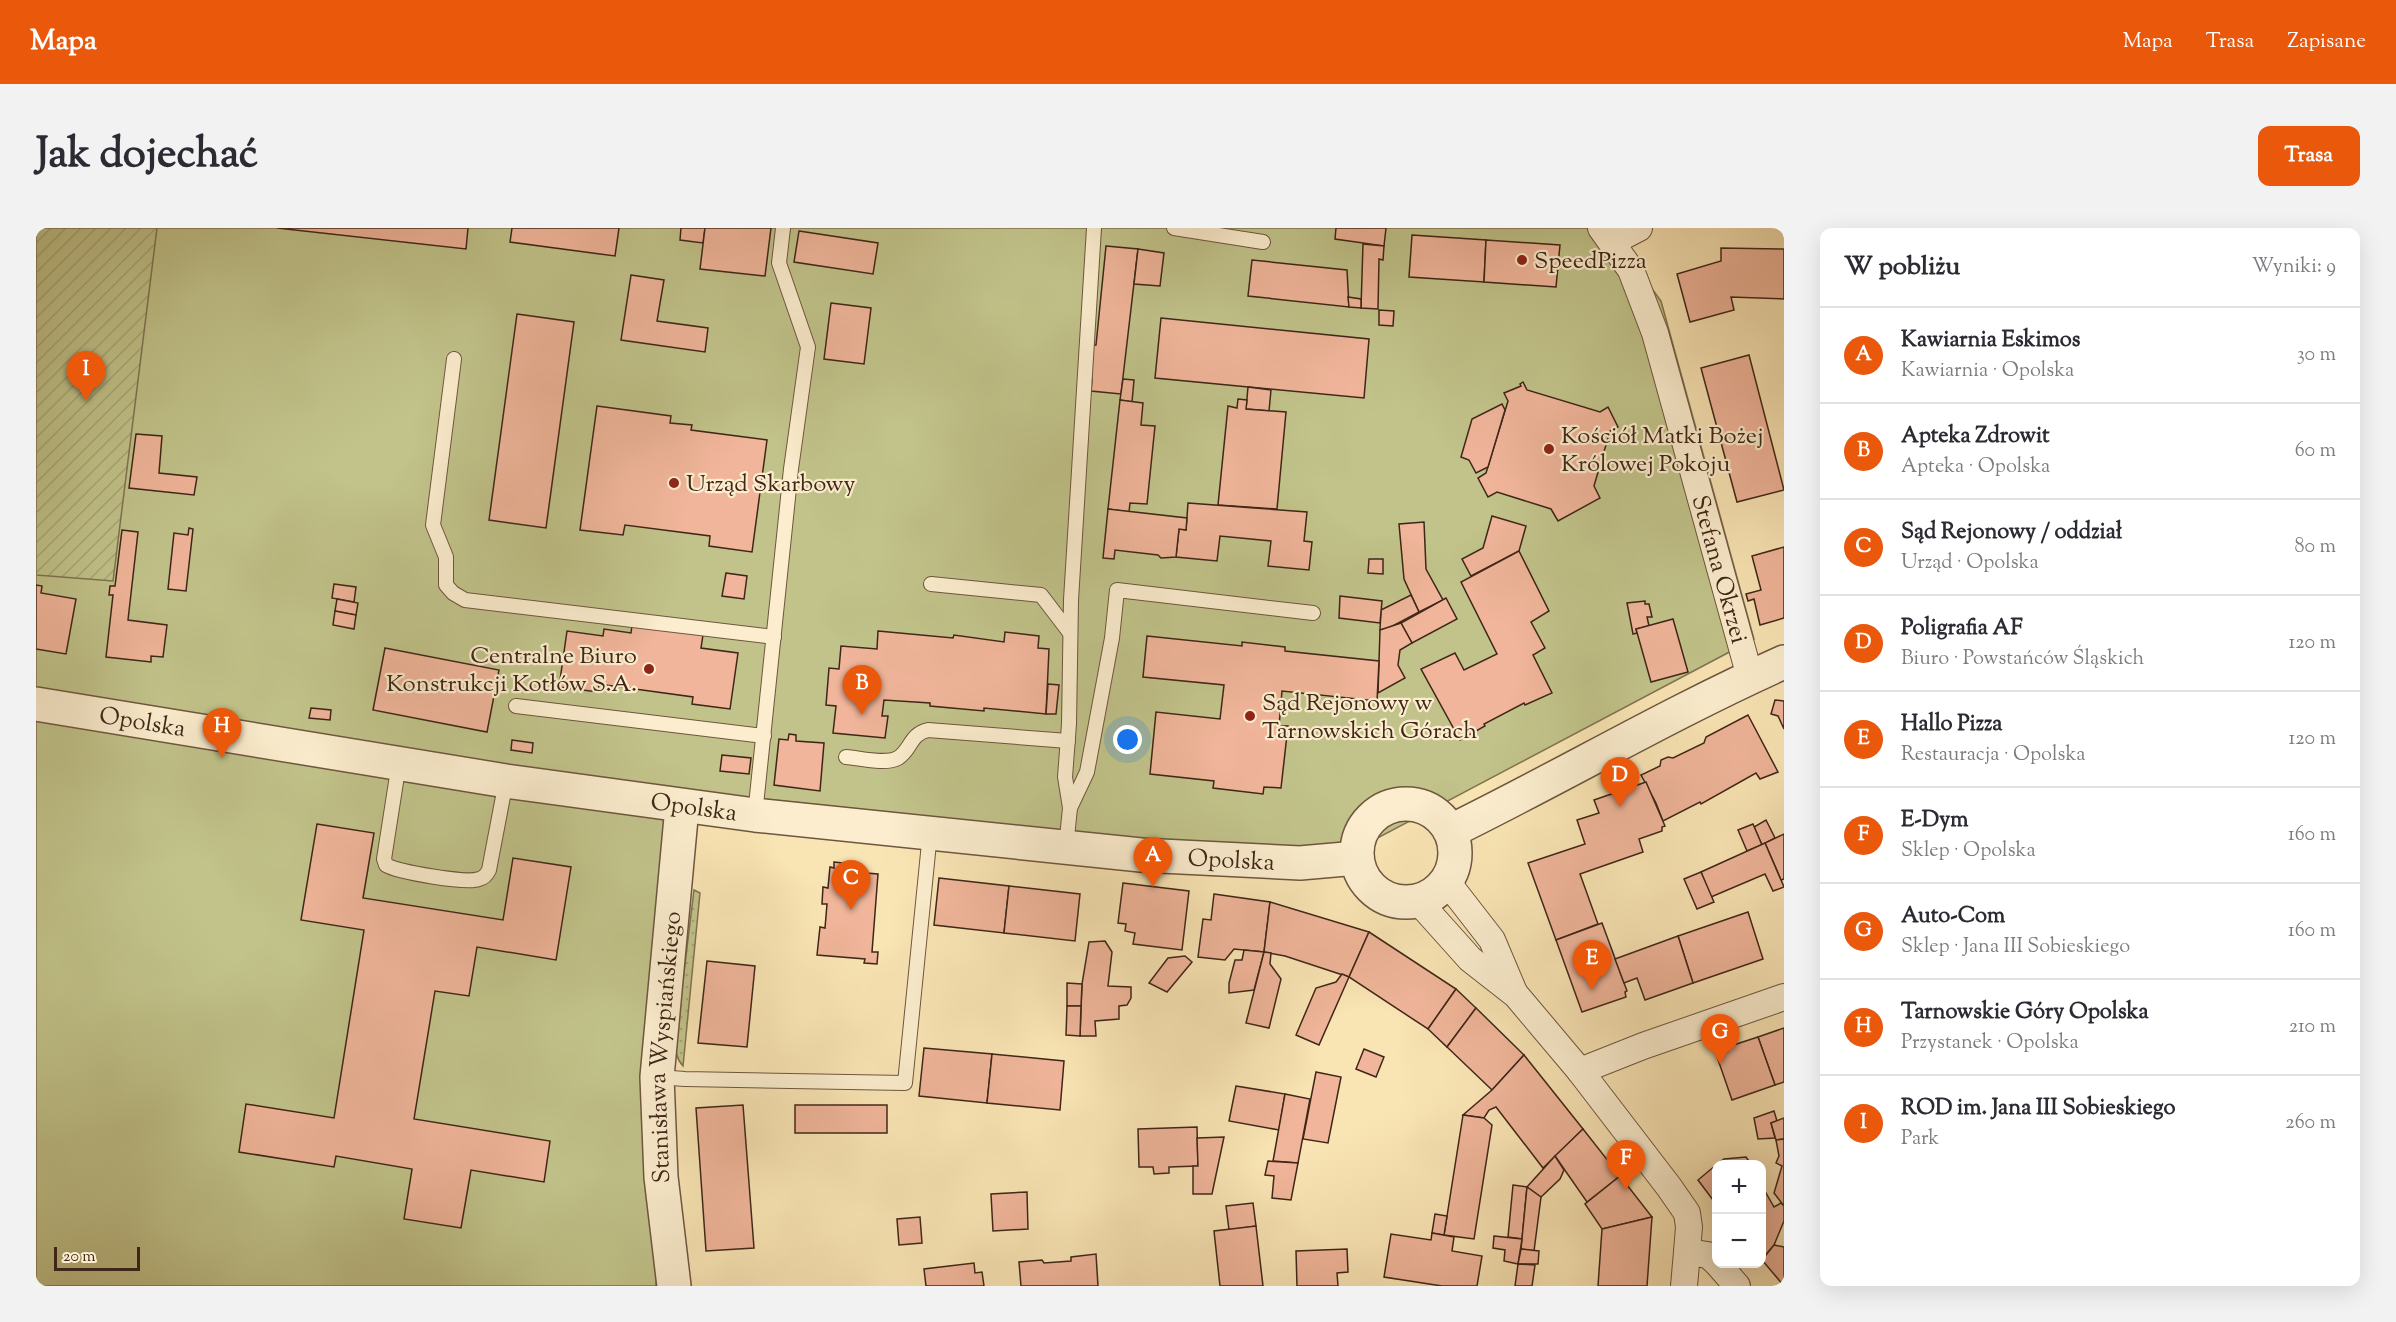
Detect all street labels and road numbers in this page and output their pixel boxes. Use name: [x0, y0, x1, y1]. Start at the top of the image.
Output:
street label: Stefana Okrzei: [1682, 492, 1755, 648]
street label: Opolska: [97, 700, 188, 747]
street label: Opolska: [648, 786, 739, 831]
street label: Opolska: [1187, 842, 1276, 881]
street label: Stanisława Wyspiańskiego: [642, 910, 691, 1184]

